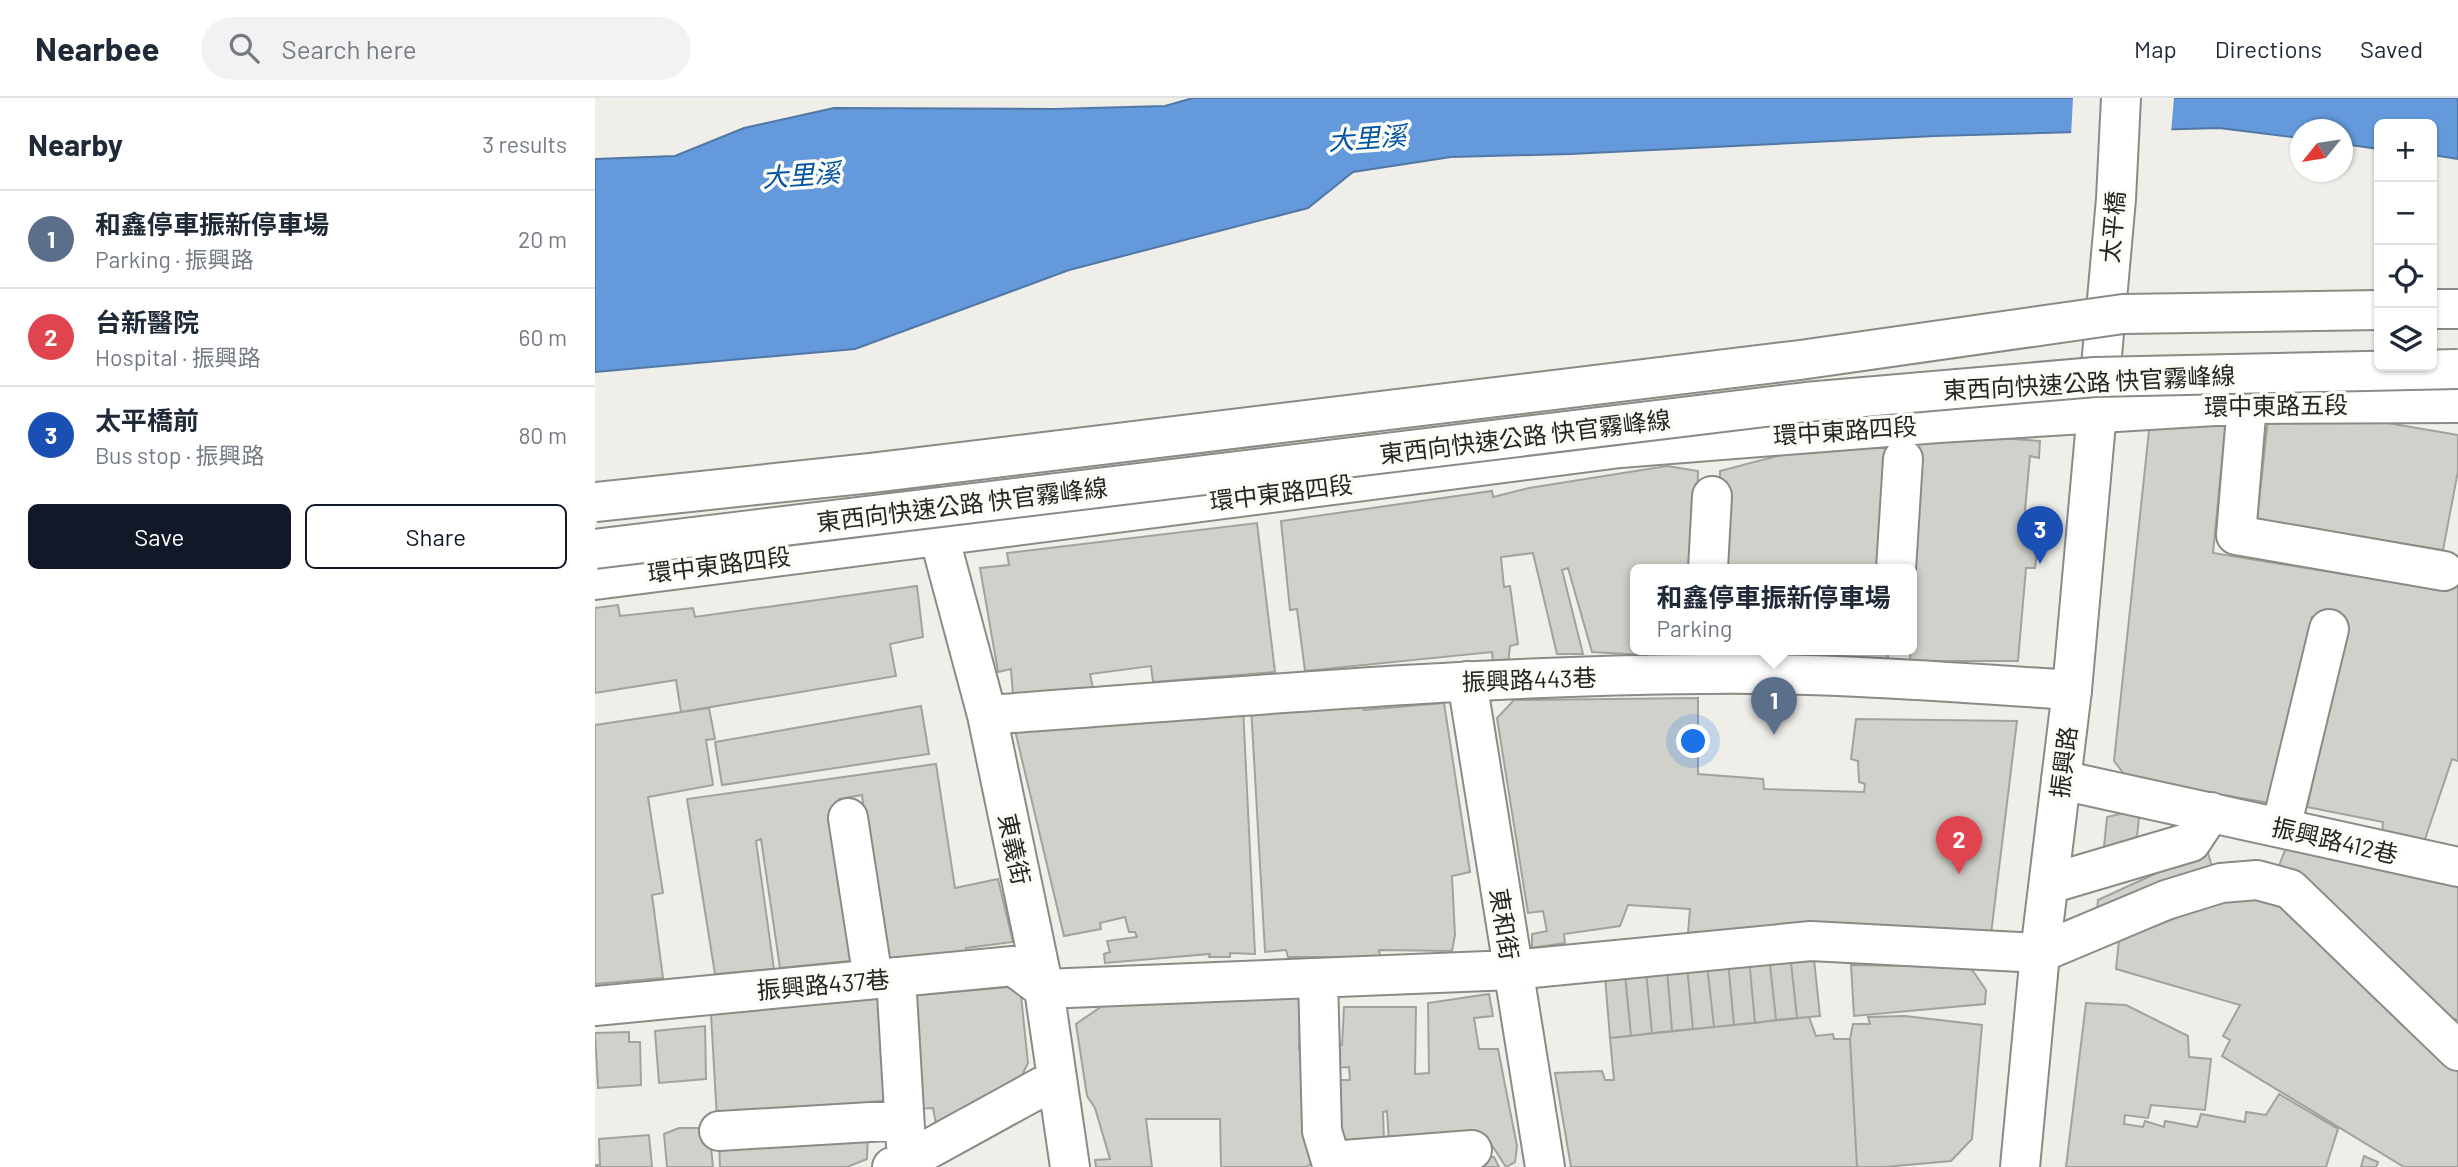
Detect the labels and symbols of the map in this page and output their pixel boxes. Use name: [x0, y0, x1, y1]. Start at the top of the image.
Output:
water label: 大里溪: [1327, 119, 1411, 155]
north arrow: [2290, 119, 2353, 182]
water label: 大里溪: [761, 156, 845, 192]
street label: 太平橋: [2094, 190, 2130, 264]
street label: 東西向快速公路 快官霧峰線: [1942, 360, 2236, 404]
street label: 環中東路五段: [2204, 389, 2348, 421]
street label: 東西向快速公路 快官霧峰線: [1378, 404, 1672, 468]
street label: 環中東路四段: [1772, 411, 1918, 449]
street label: 環中東路四段: [1208, 469, 1354, 515]
street label: 東西向快速公路 快官霧峰線: [815, 472, 1109, 536]
pin: 3: [2017, 506, 2063, 564]
street label: 環中東路四段: [646, 541, 792, 587]
street label: 振興路443巷: [1461, 662, 1597, 696]
pin: 1: [1751, 677, 1797, 735]
your location: [1676, 724, 1710, 758]
street label: 振興路: [2044, 725, 2082, 799]
street label: 東義街: [993, 811, 1037, 887]
street label: 振興路412巷: [2269, 811, 2401, 869]
pin: 2: [1936, 816, 1982, 874]
street label: 東和街: [1485, 886, 1525, 962]
street label: 振興路437巷: [756, 964, 890, 1004]

